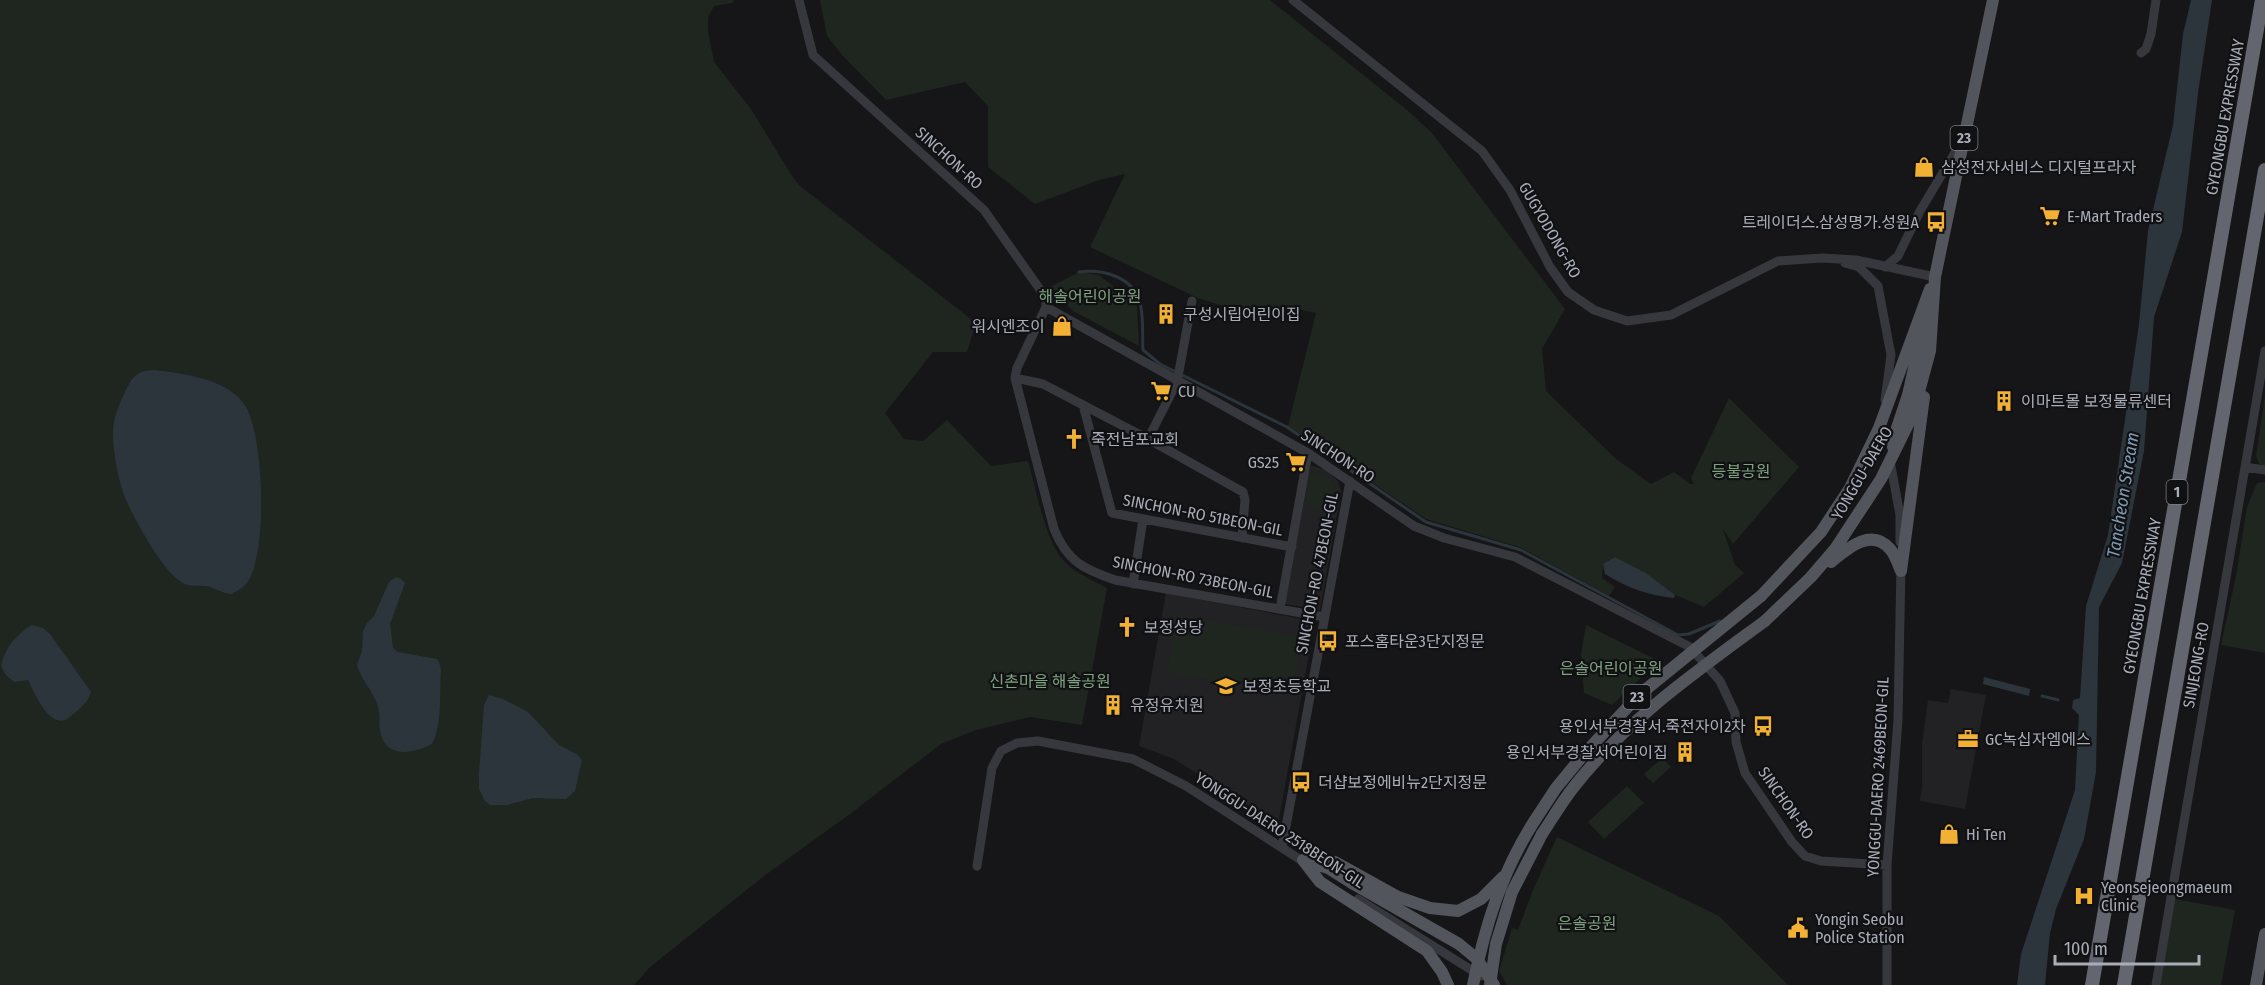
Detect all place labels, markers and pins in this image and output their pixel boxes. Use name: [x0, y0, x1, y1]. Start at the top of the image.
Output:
shop icon: 삼성전자서비스 디지털프라자: [1912, 155, 1936, 179]
place label: 삼성전자서비스 디지털프라자: [1941, 158, 2136, 177]
supermarket icon: E-Mart Traders: [2038, 204, 2062, 228]
place label: E-Mart Traders: [2067, 207, 2163, 226]
bus stop icon: 트레이더스.삼성명가.성원A: [1924, 210, 1948, 234]
place label: 트레이더스.삼성명가.성원A: [1742, 213, 1920, 232]
building icon: 구성시립어린이집: [1154, 302, 1178, 326]
place label: 구성시립어린이집: [1183, 305, 1301, 324]
shop icon: 워시엔조이: [1050, 314, 1074, 338]
place label: 워시엔조이: [971, 317, 1045, 336]
supermarket icon: CU: [1149, 379, 1173, 403]
place label: CU: [1178, 382, 1195, 401]
building icon: 이마트몰 보정물류센터: [1992, 389, 2016, 413]
place label: 이마트몰 보정물류센터: [2021, 392, 2172, 411]
church icon: 죽전남포교회: [1062, 427, 1086, 451]
place label: 죽전남포교회: [1091, 430, 1179, 449]
supermarket icon: GS25: [1284, 450, 1308, 474]
place label: GS25: [1248, 453, 1279, 472]
church icon: 보정성당: [1115, 615, 1139, 639]
place label: 보정성당: [1144, 618, 1203, 637]
bus stop icon: 포스홈타운3단지정문: [1316, 629, 1340, 653]
place label: 포스홈타운3단지정문: [1345, 632, 1485, 651]
school or university icon: 보정초등학교: [1214, 674, 1238, 698]
place label: 보정초등학교: [1243, 677, 1331, 696]
building icon: 유정유치원: [1101, 693, 1125, 717]
place label: 유정유치원: [1130, 696, 1204, 715]
bus stop icon: 용인서부경찰서.죽전자이2차: [1751, 714, 1775, 738]
place label: 용인서부경찰서.죽전자이2차: [1559, 717, 1746, 736]
office icon: GC녹십자엠에스: [1956, 727, 1980, 751]
place label: GC녹십자엠에스: [1985, 730, 2091, 749]
building icon: 용인서부경찰서어린이집: [1673, 740, 1697, 764]
place label: 용인서부경찰서어린이집: [1506, 743, 1668, 762]
bus stop icon: 더샵보정에비뉴2단지정문: [1289, 770, 1313, 794]
place label: 더샵보정에비뉴2단지정문: [1318, 773, 1487, 792]
shop icon: Hi Ten: [1937, 822, 1961, 846]
place label: Hi Ten: [1966, 825, 2006, 844]
place label: Yeonsejeongmaeum Clinic: [2101, 878, 2233, 915]
hospital icon: Yeonsejeongmaeum Clinic: [2072, 884, 2096, 908]
place label: Yongin Seobu Police Station: [1815, 910, 1905, 947]
public building icon: Yongin Seobu Police Station: [1786, 916, 1810, 940]

